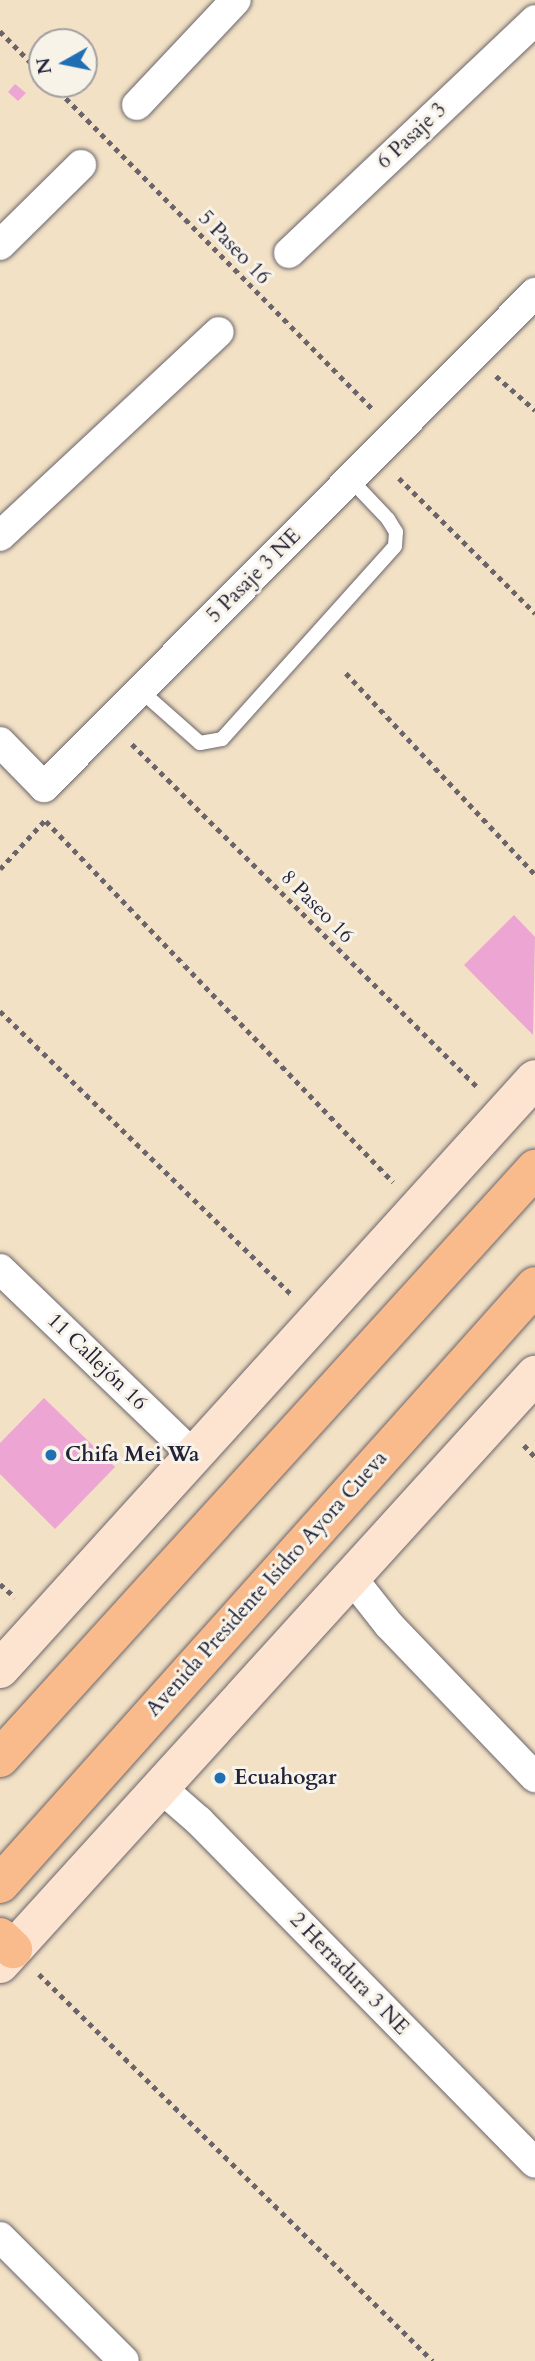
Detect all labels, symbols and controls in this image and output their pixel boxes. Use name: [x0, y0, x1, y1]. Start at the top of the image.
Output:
north arrow: [28, 28, 98, 98]
text: N: [30, 56, 58, 76]
street label: 6 Pasaje 3: [372, 98, 452, 174]
street label: 5 Paseo 16: [193, 206, 275, 290]
street label: 5 Pasaje 3 NE: [202, 524, 306, 628]
street label: 8 Paseo 16: [275, 865, 359, 949]
street label: 11 Callejón 16: [42, 1308, 152, 1416]
place label: Chifa Mei Wa: [65, 1442, 199, 1468]
street label: Avenida Presidente Isidro Ayora Cueva: [141, 1446, 393, 1722]
marker: Chifa Mei Wa: [43, 1447, 59, 1463]
place label: Ecuahogar: [234, 1765, 337, 1791]
marker: Ecuahogar: [212, 1770, 228, 1786]
street label: 2 Herradura 3 NE: [284, 1908, 414, 2040]

